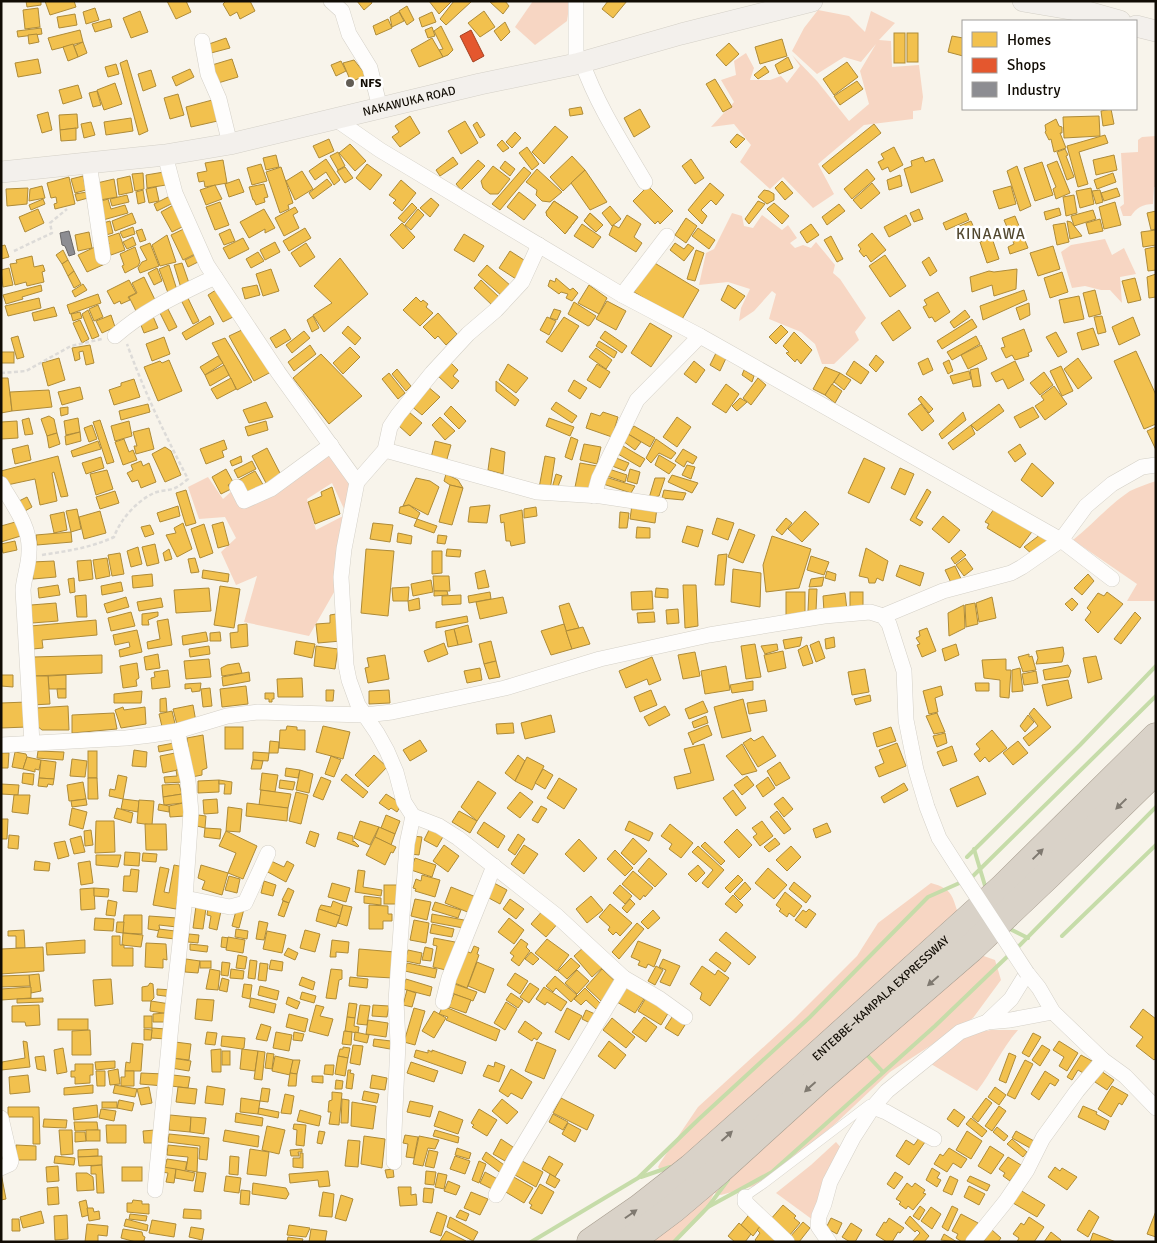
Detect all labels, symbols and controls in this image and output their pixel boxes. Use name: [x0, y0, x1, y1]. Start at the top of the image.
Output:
legend: [962, 20, 1137, 110]
text: Homes: [1007, 31, 1051, 49]
text: Shops: [1007, 56, 1046, 74]
place label: NFS: [360, 76, 382, 91]
marker: NFS: [344, 77, 356, 89]
text: Industry: [1007, 81, 1060, 99]
street label: NAKAWUKA ROAD: [361, 83, 457, 119]
district label: KINAAWA: [956, 225, 1026, 243]
one-way arrow: [1115, 798, 1127, 810]
one-way arrow: [1031, 848, 1043, 860]
street label: ENTEBBE–KAMPALA EXPRESSWAY: [809, 933, 952, 1064]
one-way arrow: [927, 975, 940, 986]
one-way arrow: [805, 1081, 817, 1093]
one-way arrow: [721, 1130, 733, 1142]
one-way arrow: [624, 1209, 638, 1219]

